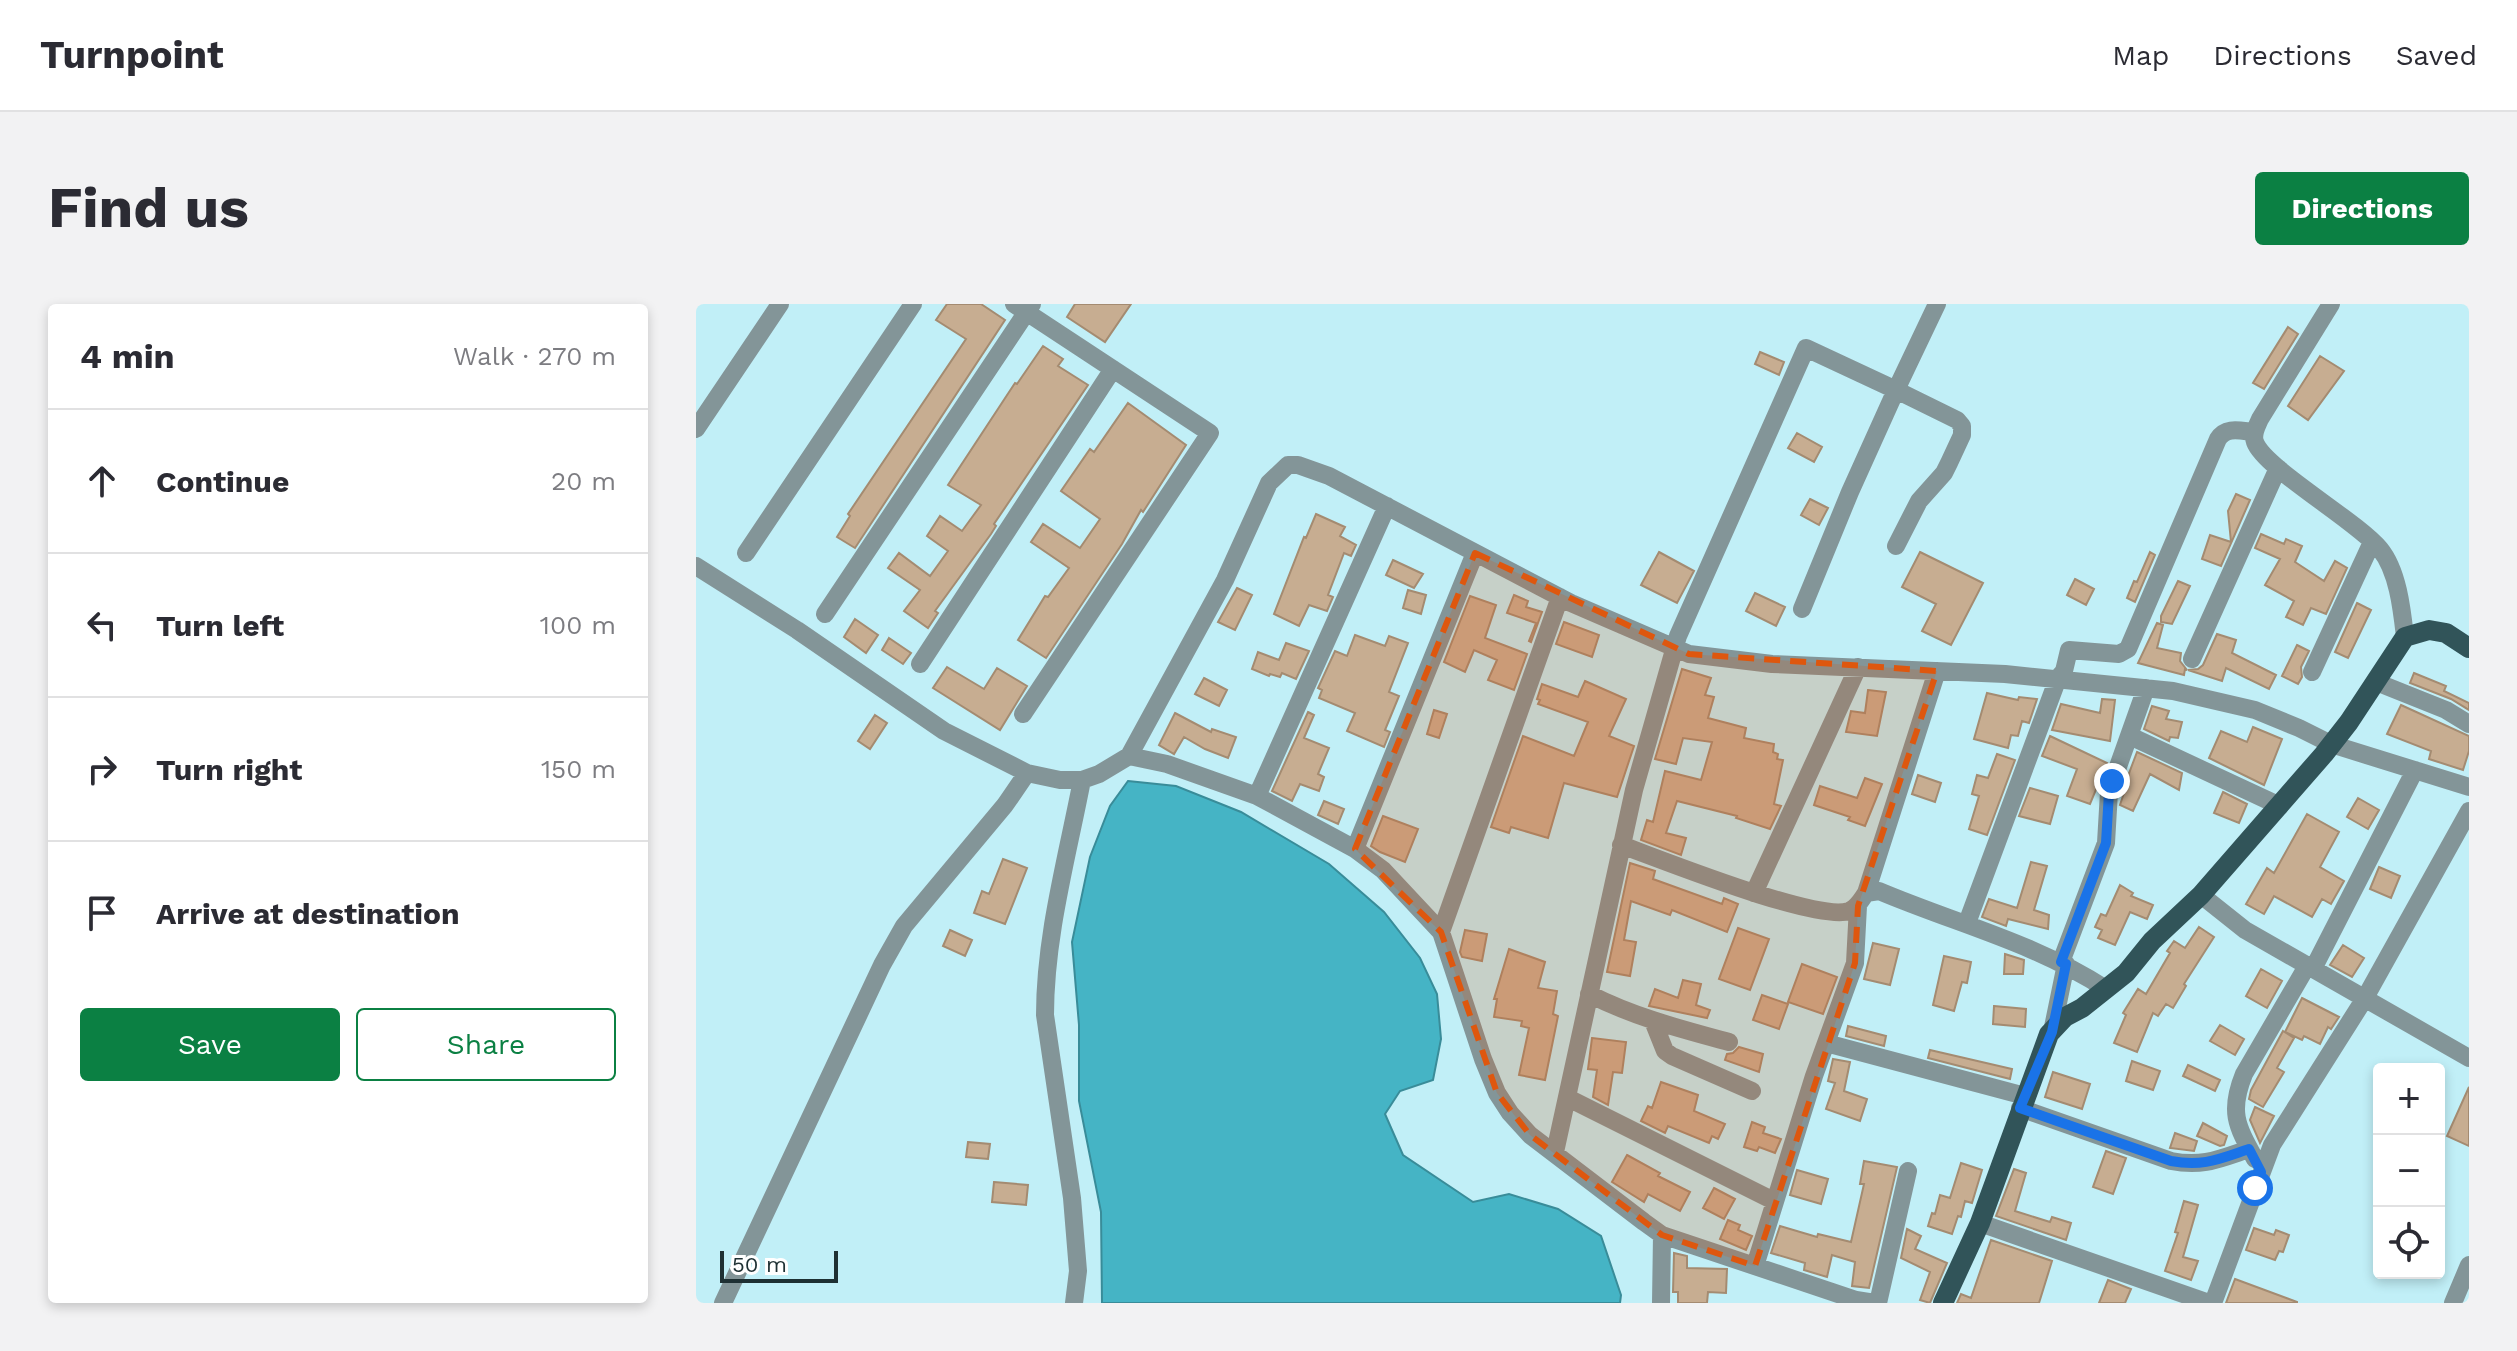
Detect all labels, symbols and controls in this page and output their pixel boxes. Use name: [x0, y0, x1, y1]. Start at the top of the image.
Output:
text: Turnpoint: [40, 33, 224, 77]
text: Map: [2112, 39, 2169, 72]
text: Directions: [2213, 39, 2352, 72]
text: Saved: [2396, 39, 2477, 72]
button: Directions: [2255, 172, 2469, 245]
text: Find us: [48, 175, 249, 241]
text: 4 min: [80, 336, 175, 376]
text: Walk · 270 m: [453, 341, 616, 371]
icon: ahead: [80, 459, 124, 503]
text: Continue: [156, 464, 289, 499]
text: 20 m: [551, 466, 616, 496]
icon: left: [80, 603, 124, 647]
text: Turn left: [156, 608, 284, 643]
text: 100 m: [540, 610, 616, 640]
icon: right: [80, 747, 124, 791]
text: Turn right: [156, 752, 302, 787]
text: 150 m: [541, 754, 616, 784]
route end: [2094, 763, 2130, 799]
icon: arrive: [80, 891, 124, 935]
text: Arrive at destination: [156, 896, 460, 931]
button: Save: [80, 1008, 340, 1081]
button: Share: [356, 1008, 616, 1081]
map controls: [2373, 1063, 2445, 1279]
button: +: [2373, 1063, 2445, 1135]
button: −: [2373, 1135, 2445, 1207]
route start: [2237, 1170, 2273, 1206]
button: locate: [2373, 1207, 2445, 1279]
scale bar: [720, 1247, 838, 1283]
text: 50 m: [732, 1252, 787, 1277]

